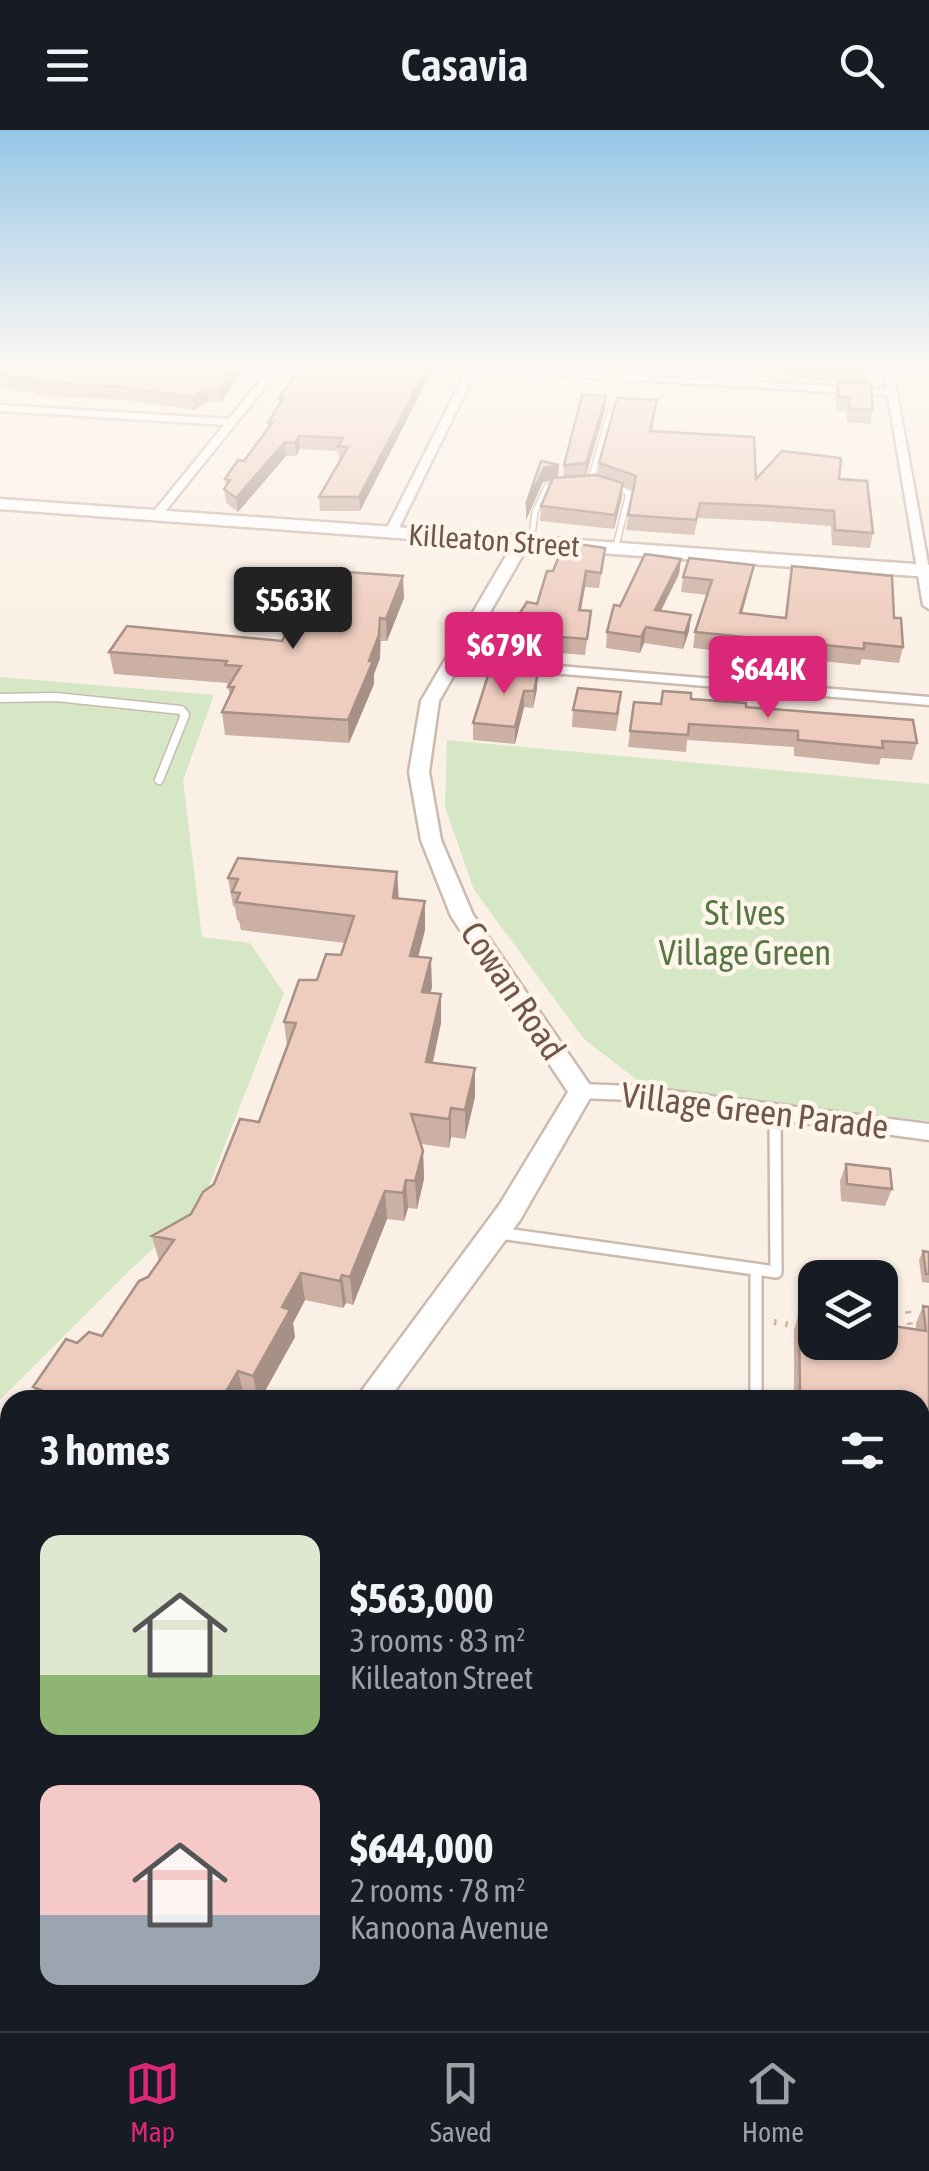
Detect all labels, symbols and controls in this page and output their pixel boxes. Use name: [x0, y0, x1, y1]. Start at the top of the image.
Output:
icon: menu: [40, 38, 95, 93]
icon: search: [834, 38, 889, 93]
text: Casavia: [401, 39, 528, 91]
street label: Killeaton Street: [407, 517, 581, 563]
pin: $563K: [223, 567, 363, 652]
text: $563K: [256, 581, 330, 618]
pin: $679K: [434, 612, 574, 697]
text: $679K: [467, 626, 541, 663]
pin: $644K: [698, 636, 838, 721]
text: $644K: [731, 650, 805, 687]
park label: St Ives Village Green: [659, 892, 831, 972]
street label: Cowan Road: [453, 914, 574, 1067]
street label: Village Green Parade: [619, 1074, 891, 1146]
map controls: [798, 1260, 898, 1360]
button: layers: [798, 1260, 898, 1360]
icon: filters: [835, 1423, 890, 1478]
text: 3 homes: [40, 1426, 170, 1474]
text: $563,000: [350, 1574, 494, 1622]
icon: home: [120, 1575, 240, 1695]
text: 3 rooms · 83 m²: [350, 1622, 525, 1659]
text: Killeaton Street: [350, 1659, 533, 1696]
text: $644,000: [350, 1824, 494, 1872]
icon: home: [120, 1825, 240, 1945]
text: 2 rooms · 78 m²: [350, 1872, 525, 1909]
text: Kanoona Avenue: [350, 1909, 549, 1946]
tab: Map: [125, 2056, 180, 2148]
tab: Saved: [430, 2056, 492, 2148]
tab: Home: [742, 2056, 804, 2148]

